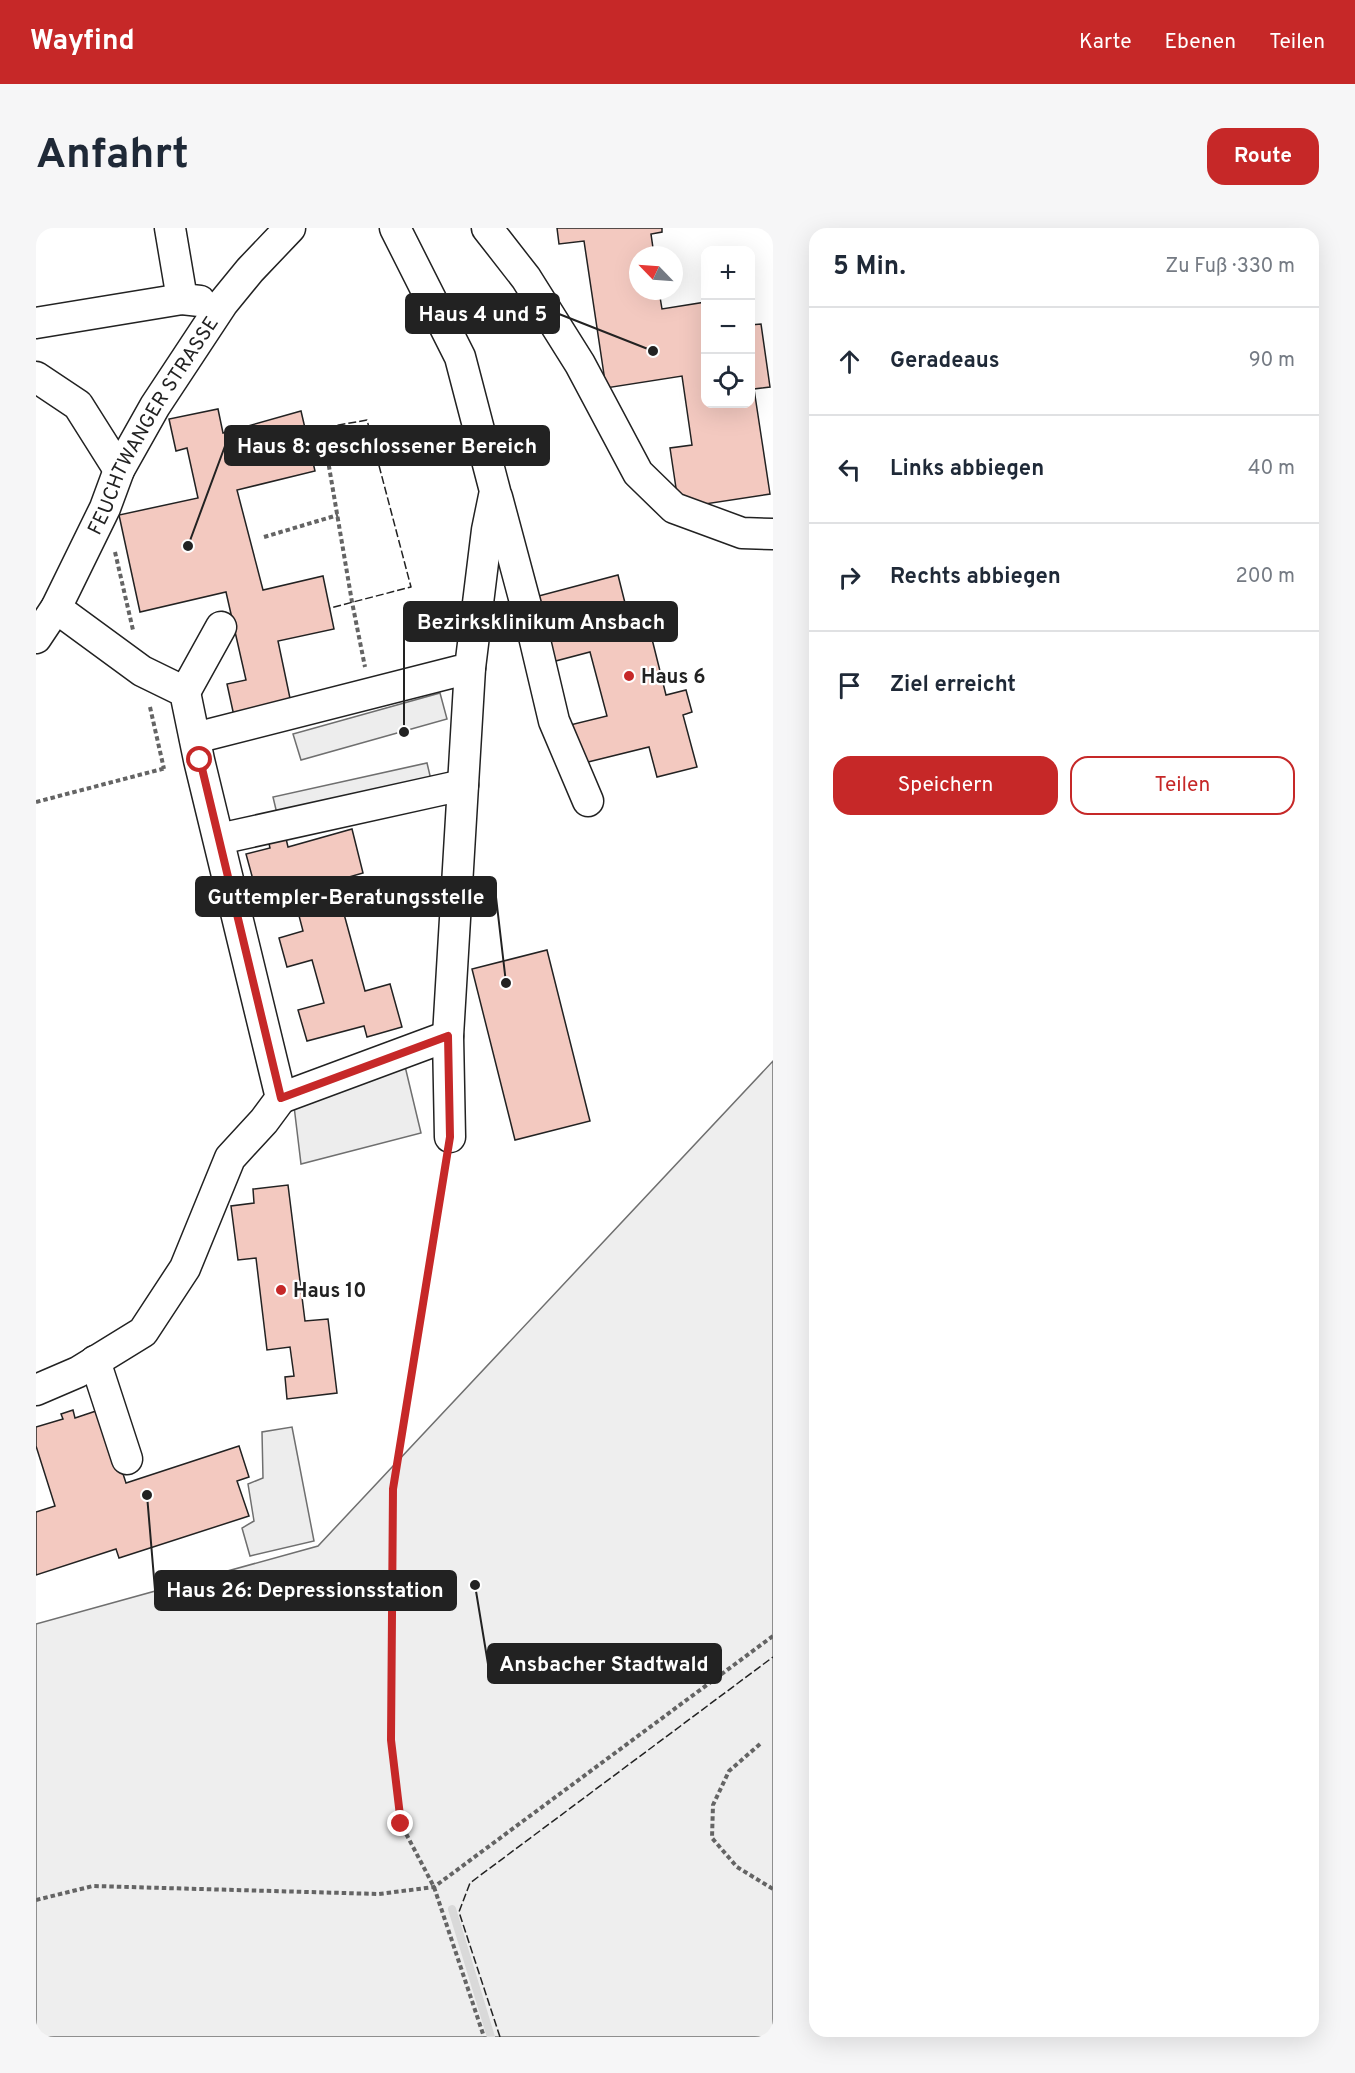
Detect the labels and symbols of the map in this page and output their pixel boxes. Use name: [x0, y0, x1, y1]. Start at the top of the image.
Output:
north arrow: [629, 246, 683, 300]
callout: Haus 4 und 5: [406, 294, 559, 333]
text: Haus 4 und 5: [419, 302, 547, 329]
street label: FEUCHTWANGER STRASSE: [83, 312, 226, 540]
callout: Haus 8: geschlossener Bereich: [225, 426, 549, 465]
text: Haus 8: geschlossener Bereich: [237, 434, 537, 461]
callout: Bezirksklinikum Ansbach: [404, 602, 677, 641]
text: Bezirksklinikum Ansbach: [417, 610, 665, 637]
place label: Haus 6: [641, 665, 706, 691]
marker: Haus 6: [622, 669, 636, 683]
route start: [186, 746, 212, 772]
callout: Guttempler-Beratungsstelle: [196, 877, 496, 916]
text: Guttempler-Beratungsstelle: [208, 885, 484, 912]
place label: Haus 10: [293, 1279, 366, 1305]
marker: Haus 10: [274, 1283, 288, 1297]
callout: Haus 26: Depressionsstation: [155, 1571, 456, 1610]
text: Haus 26: Depressionsstation: [166, 1578, 444, 1605]
callout: Ansbacher Stadtwald: [488, 1644, 721, 1683]
text: Ansbacher Stadtwald: [499, 1652, 709, 1679]
route end: [387, 1810, 413, 1836]

